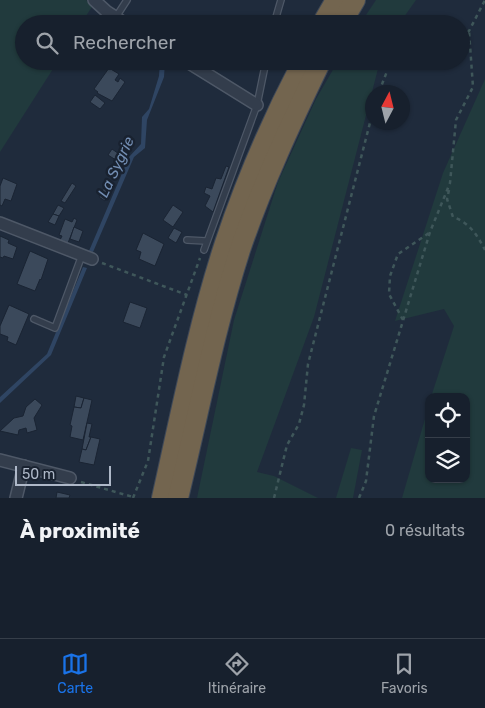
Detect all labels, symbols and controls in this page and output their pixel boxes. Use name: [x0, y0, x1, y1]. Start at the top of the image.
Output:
search box: [15, 15, 470, 70]
icon: search: [33, 29, 61, 57]
text: Rechercher: [73, 31, 176, 54]
north arrow: [365, 85, 410, 130]
water label: La Sygrie: [94, 133, 138, 200]
map controls: [425, 393, 470, 483]
button: locate: [425, 393, 470, 438]
button: layers: [425, 438, 470, 483]
scale bar: [15, 463, 111, 486]
text: 50 m: [22, 466, 55, 483]
text: À proximité: [20, 518, 140, 543]
text: 0 résultats: [385, 521, 465, 540]
tab: Carte: [57, 650, 93, 697]
tab: Itinéraire: [208, 650, 266, 697]
tab: Favoris: [381, 650, 428, 697]

